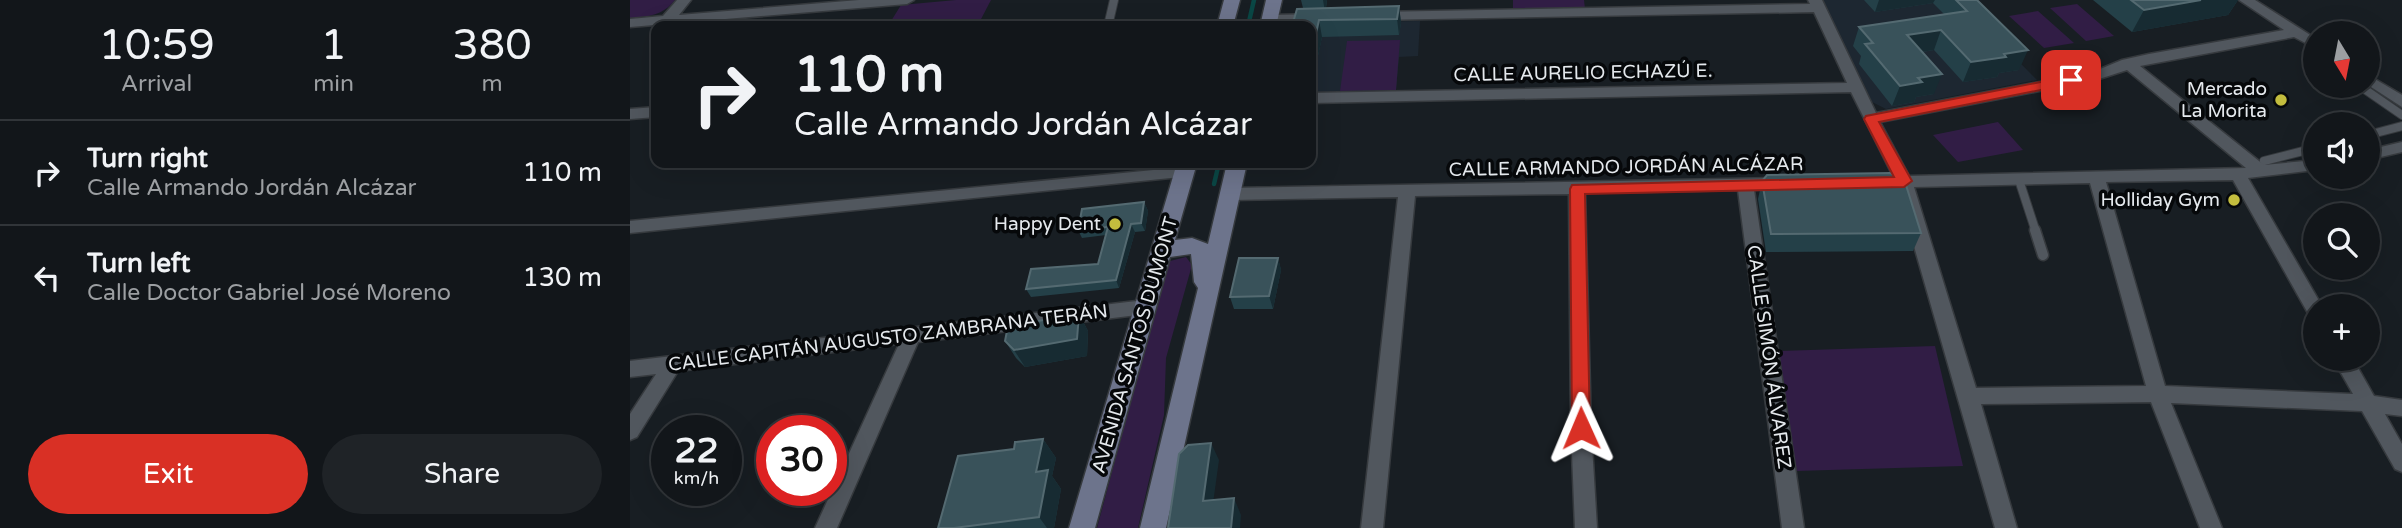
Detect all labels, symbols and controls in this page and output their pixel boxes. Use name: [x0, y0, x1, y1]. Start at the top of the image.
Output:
text: 10:59: [98, 20, 215, 71]
text: 1: [320, 20, 347, 71]
text: 380: [452, 20, 532, 71]
north arrow: [2303, 21, 2380, 98]
map controls: [2303, 21, 2380, 371]
text: 110 m: [794, 46, 944, 105]
icon: right: [679, 49, 770, 140]
pin: [2041, 50, 2101, 110]
street label: CALLE AURELIO ECHAZÚ E.: [1453, 59, 1713, 86]
icon: arrive: [2052, 61, 2090, 99]
text: Arrival: [121, 70, 192, 98]
text: min: [313, 70, 354, 98]
text: m: [481, 70, 503, 98]
place label: Mercado La Morita: [2181, 78, 2267, 122]
marker: Mercado La Morita: [2273, 92, 2289, 108]
text: Calle Armando Jordán Alcázar: [794, 106, 1252, 144]
button: sound: [2303, 112, 2380, 189]
text: Turn right: [87, 143, 208, 174]
street label: CALLE ARMANDO JORDÁN ALCÁZAR: [1448, 152, 1804, 181]
icon: right: [28, 154, 66, 192]
text: 110 m: [522, 157, 602, 188]
text: Calle Armando Jordán Alcázar: [87, 174, 416, 202]
place label: Holliday Gym: [2101, 189, 2220, 211]
marker: Holliday Gym: [2226, 192, 2242, 208]
button: search: [2303, 203, 2380, 280]
place label: Happy Dent: [994, 213, 1101, 235]
street label: AVENIDA SANTOS DUMONT: [1088, 214, 1182, 476]
marker: Happy Dent: [1107, 216, 1123, 232]
street label: CALLE SIMÓN ÁLVAREZ: [1742, 243, 1797, 470]
text: Turn left: [87, 248, 190, 279]
icon: left: [28, 259, 66, 297]
text: 130 m: [522, 262, 602, 293]
text: Calle Doctor Gabriel José Moreno: [87, 279, 451, 307]
button: +: [2303, 294, 2380, 371]
street label: CALLE CAPITÁN AUGUSTO ZAMBRANA TERÁN: [667, 299, 1109, 376]
position arrow: [1544, 391, 1618, 465]
speed limit sign: 30: [756, 415, 847, 506]
text: 22: [675, 430, 718, 472]
button: Exit: [28, 434, 308, 514]
button: Share: [322, 434, 602, 514]
text: km/h: [674, 467, 719, 489]

